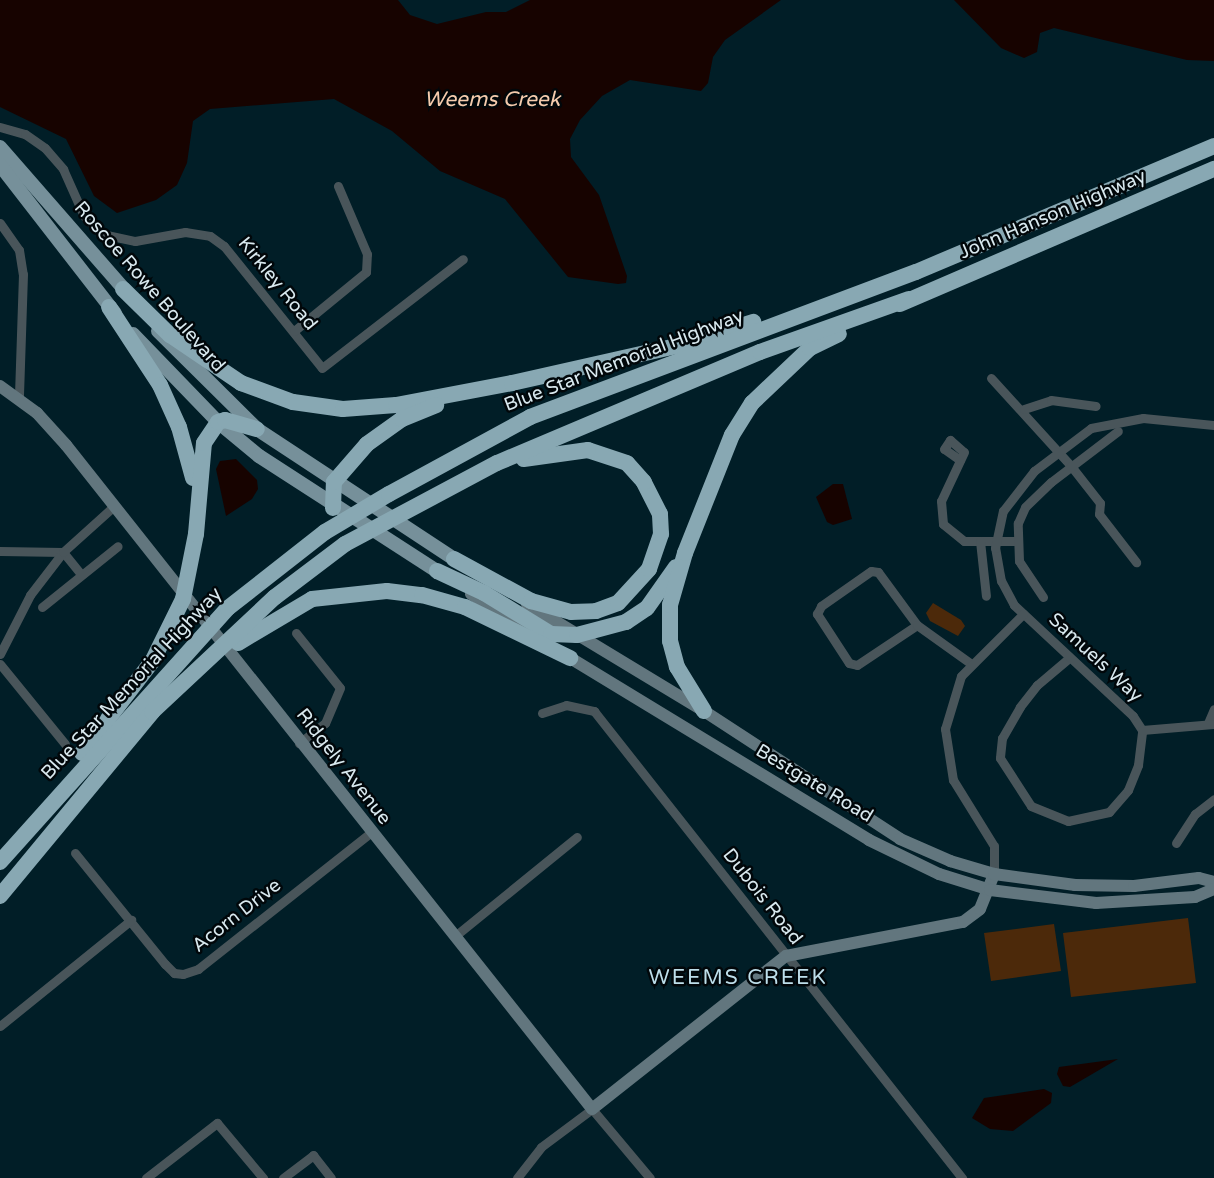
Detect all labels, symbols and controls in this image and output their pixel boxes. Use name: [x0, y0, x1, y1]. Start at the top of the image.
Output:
water label: Weems Creek: [424, 87, 560, 113]
street label: John Hanson Highway: [956, 165, 1150, 265]
street label: Roscoe Rowe Boulevard: [69, 197, 229, 377]
street label: Kirkley Road: [232, 233, 322, 335]
street label: Blue Star Memorial Highway: [501, 305, 747, 417]
street label: Blue Star Memorial Highway: [37, 583, 227, 785]
street label: Samuels Way: [1043, 609, 1147, 707]
street label: Ridgely Avenue: [291, 704, 395, 830]
street label: Bestgate Road: [751, 740, 877, 828]
street label: Dubois Road: [717, 844, 807, 950]
street label: Acorn Drive: [188, 874, 286, 958]
district label: WEEMS CREEK: [650, 965, 826, 991]

